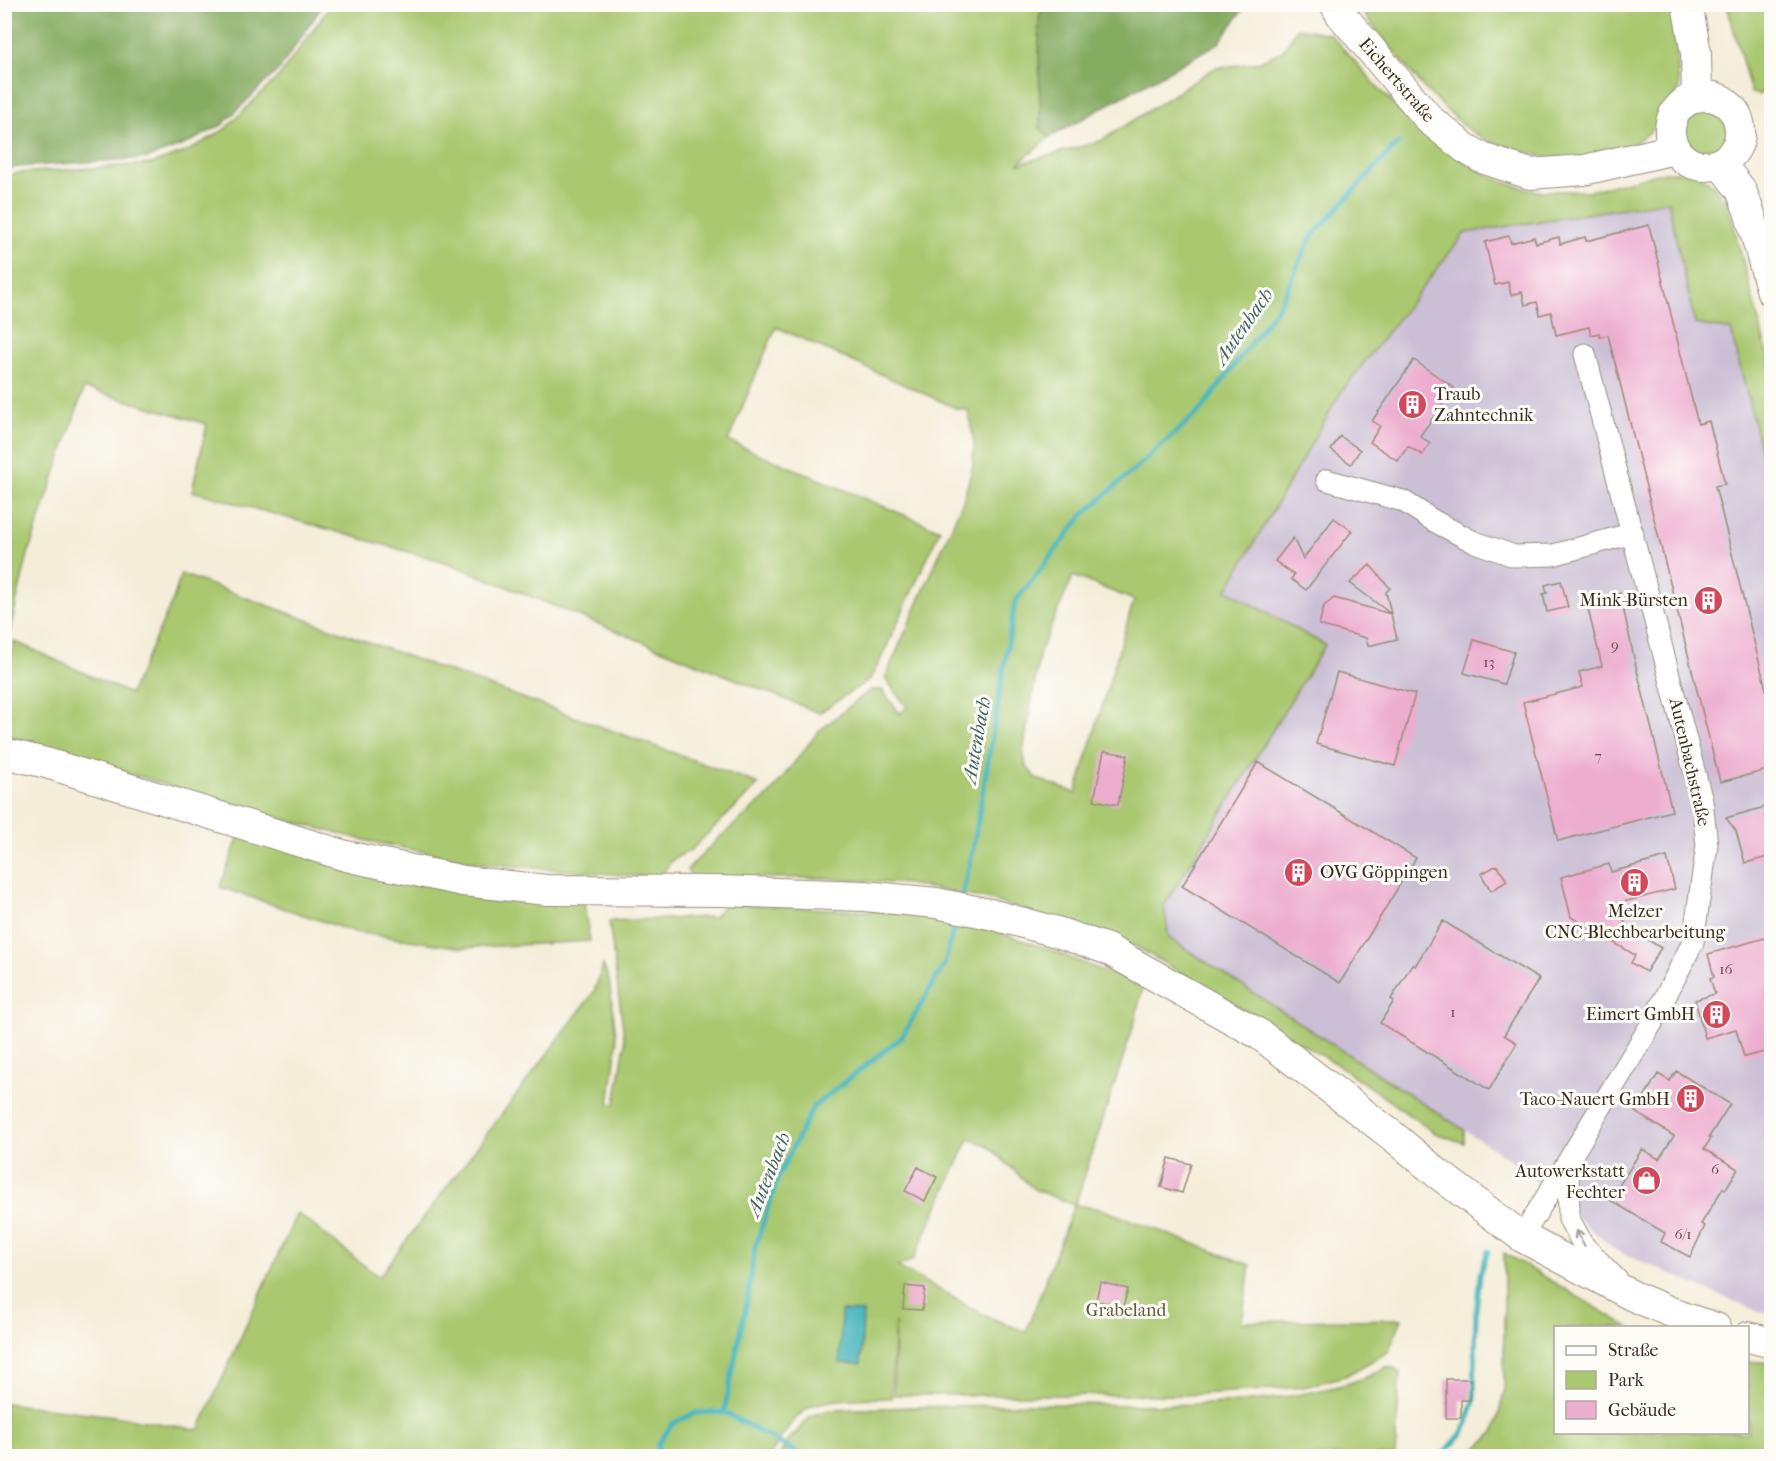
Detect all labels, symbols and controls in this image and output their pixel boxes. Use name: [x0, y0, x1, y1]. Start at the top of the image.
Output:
street label: Eichertstraße: [1354, 34, 1439, 127]
water label: Autenbach: [1207, 284, 1278, 371]
place label: Traub Zahntechnik: [1434, 384, 1534, 426]
building icon: Traub Zahntechnik: [1397, 388, 1429, 420]
building icon: Mink-Bürsten: [1693, 584, 1725, 616]
place label: Mink-Bürsten: [1580, 590, 1689, 611]
house number: 9: [1611, 636, 1619, 654]
house number: 13: [1483, 653, 1495, 671]
water label: Autenbach: [957, 695, 995, 788]
street label: Autenbachstraße: [1664, 695, 1714, 828]
house number: 7: [1594, 747, 1602, 765]
building icon: OVG Göppingen: [1283, 856, 1315, 888]
place label: OVG Göppingen: [1320, 862, 1448, 883]
building icon: Melzer CNC-Blechbearbeitung: [1619, 866, 1651, 898]
place label: Melzer CNC-Blechbearbeitung: [1545, 901, 1725, 943]
house number: 16: [1719, 960, 1734, 978]
building icon: Eimert GmbH: [1700, 998, 1732, 1030]
house number: 1: [1450, 1003, 1456, 1021]
place label: Eimert GmbH: [1586, 1004, 1695, 1025]
building icon: Taco-Nauert GmbH: [1675, 1083, 1707, 1115]
place label: Taco-Nauert GmbH: [1520, 1089, 1670, 1110]
water label: Autenbach: [740, 1129, 796, 1222]
house number: 6: [1711, 1160, 1720, 1178]
place label: Autowerkstatt Fechter: [1514, 1161, 1626, 1203]
shop icon: Autowerkstatt Fechter: [1630, 1165, 1662, 1197]
house number: 6/1: [1674, 1225, 1692, 1243]
one-way arrow: [1573, 1229, 1585, 1246]
park label: Grabeland: [1086, 1300, 1166, 1321]
legend: [1554, 1326, 1749, 1434]
text: Straße: [1608, 1340, 1659, 1361]
text: Park: [1608, 1370, 1645, 1391]
text: Gebäude: [1608, 1400, 1676, 1421]

